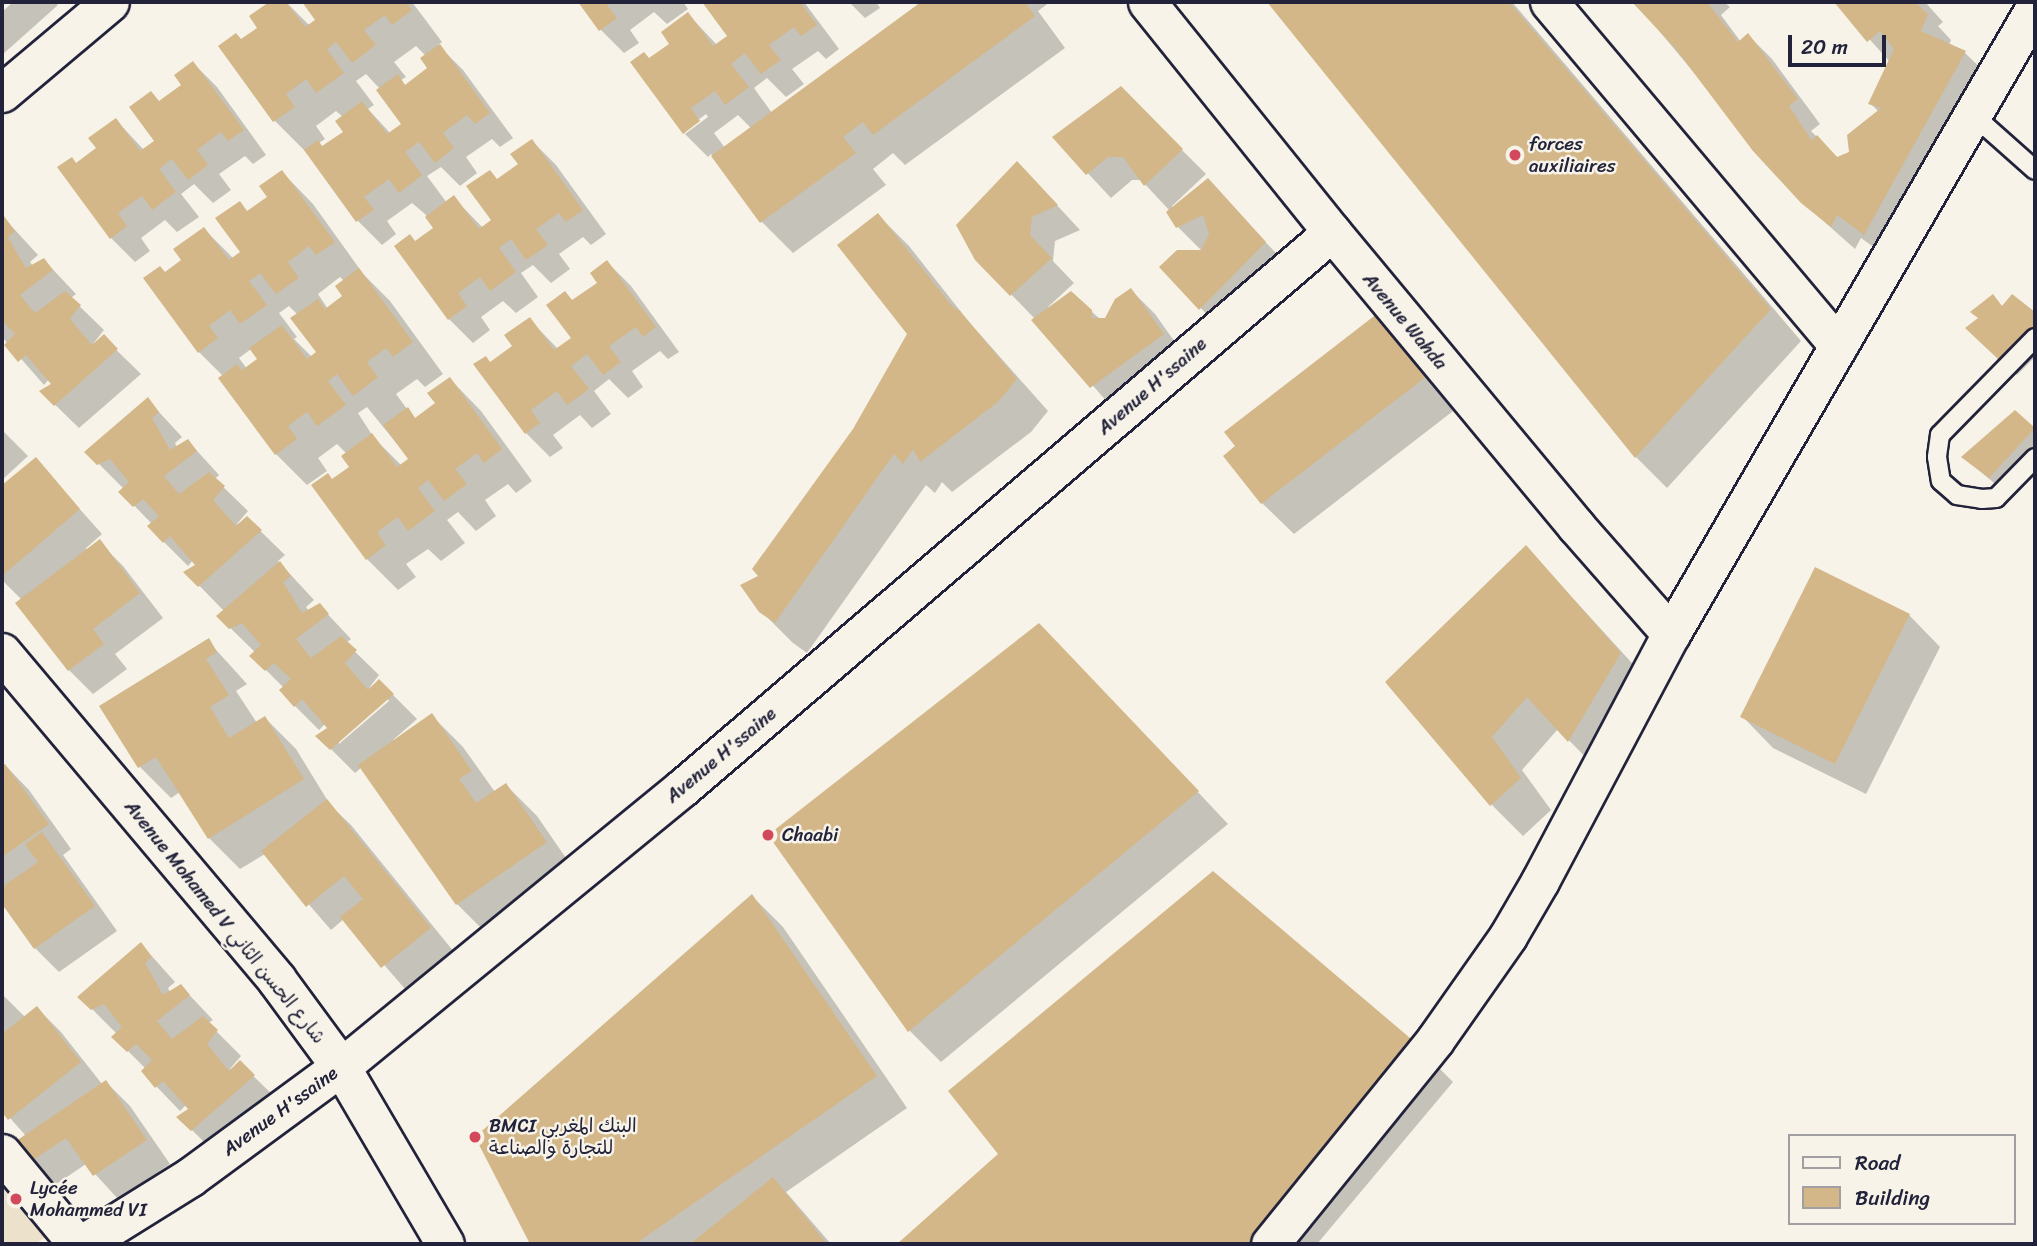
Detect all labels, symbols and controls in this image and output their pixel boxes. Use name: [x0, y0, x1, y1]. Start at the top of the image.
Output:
scale bar: [1792, 21, 1890, 65]
text: 20 m: [1801, 28, 1848, 66]
place label: forces auxiliaires: [1529, 133, 1615, 177]
marker: forces auxiliaires: [1507, 147, 1523, 163]
street label: Avenue Wahda: [1358, 268, 1452, 374]
street label: Avenue H'ssaine: [1092, 332, 1212, 440]
street label: Avenue H'ssaine: [661, 702, 781, 808]
street label: Avenue Mohamed V شارع الحسن الثاني: [120, 796, 330, 1048]
place label: Chaabi: [782, 824, 838, 846]
marker: Chaabi: [760, 827, 776, 843]
street label: Avenue H'ssaine: [218, 1061, 342, 1161]
place label: BMCI البنك المغربي للتجارة والصناعة: [489, 1115, 637, 1159]
marker: BMCI البنك المغربي للتجارة والصناعة: [467, 1129, 483, 1145]
legend: [1788, 1134, 2016, 1225]
text: Road: [1855, 1144, 1900, 1182]
place label: Lycée Mohammed VI: [30, 1177, 147, 1221]
text: Building: [1855, 1179, 1930, 1217]
marker: Lycée Mohammed VI: [8, 1191, 24, 1207]

